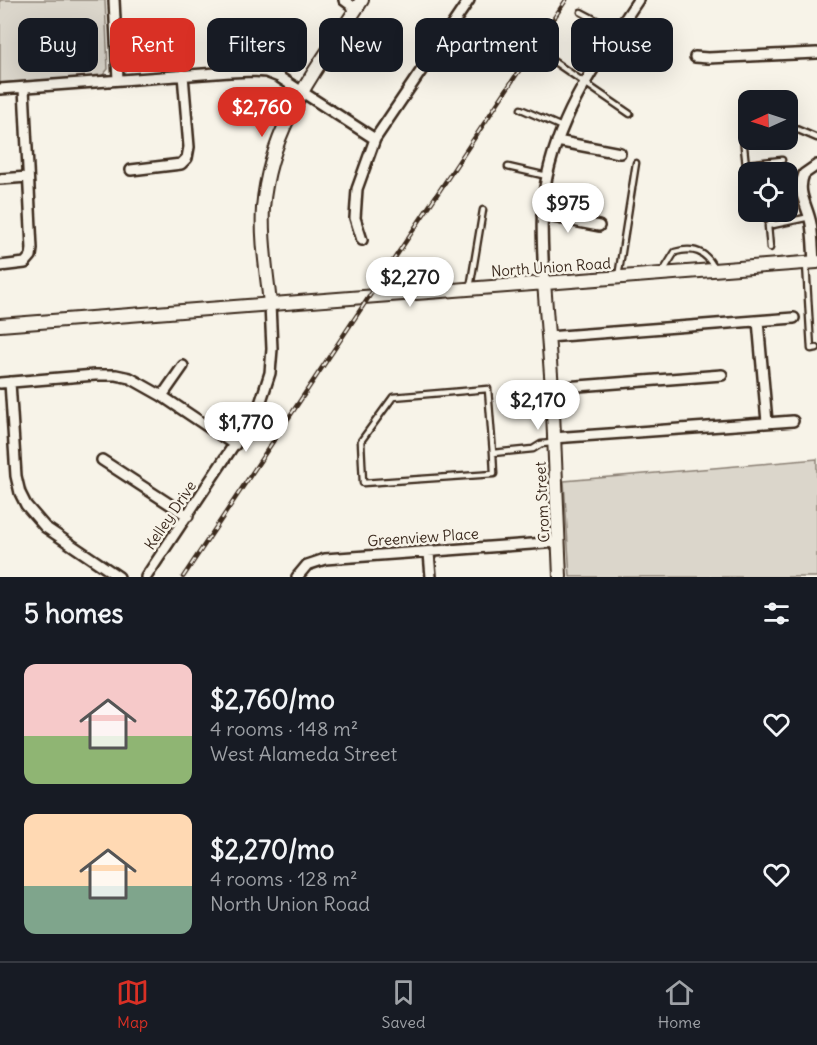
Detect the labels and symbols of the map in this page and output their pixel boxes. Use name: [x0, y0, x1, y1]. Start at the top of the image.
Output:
pin: $2,760: [213, 87, 311, 138]
north arrow: [738, 90, 798, 150]
pin: $975: [532, 183, 604, 234]
street label: North Union Road: [490, 253, 612, 281]
pin: $2,270: [361, 257, 459, 308]
pin: $2,170: [489, 380, 587, 431]
pin: $1,770: [197, 402, 295, 453]
street label: Crom Street: [530, 461, 554, 543]
street label: Kelley Drive: [140, 477, 200, 553]
street label: Greenview Place: [367, 524, 479, 550]

